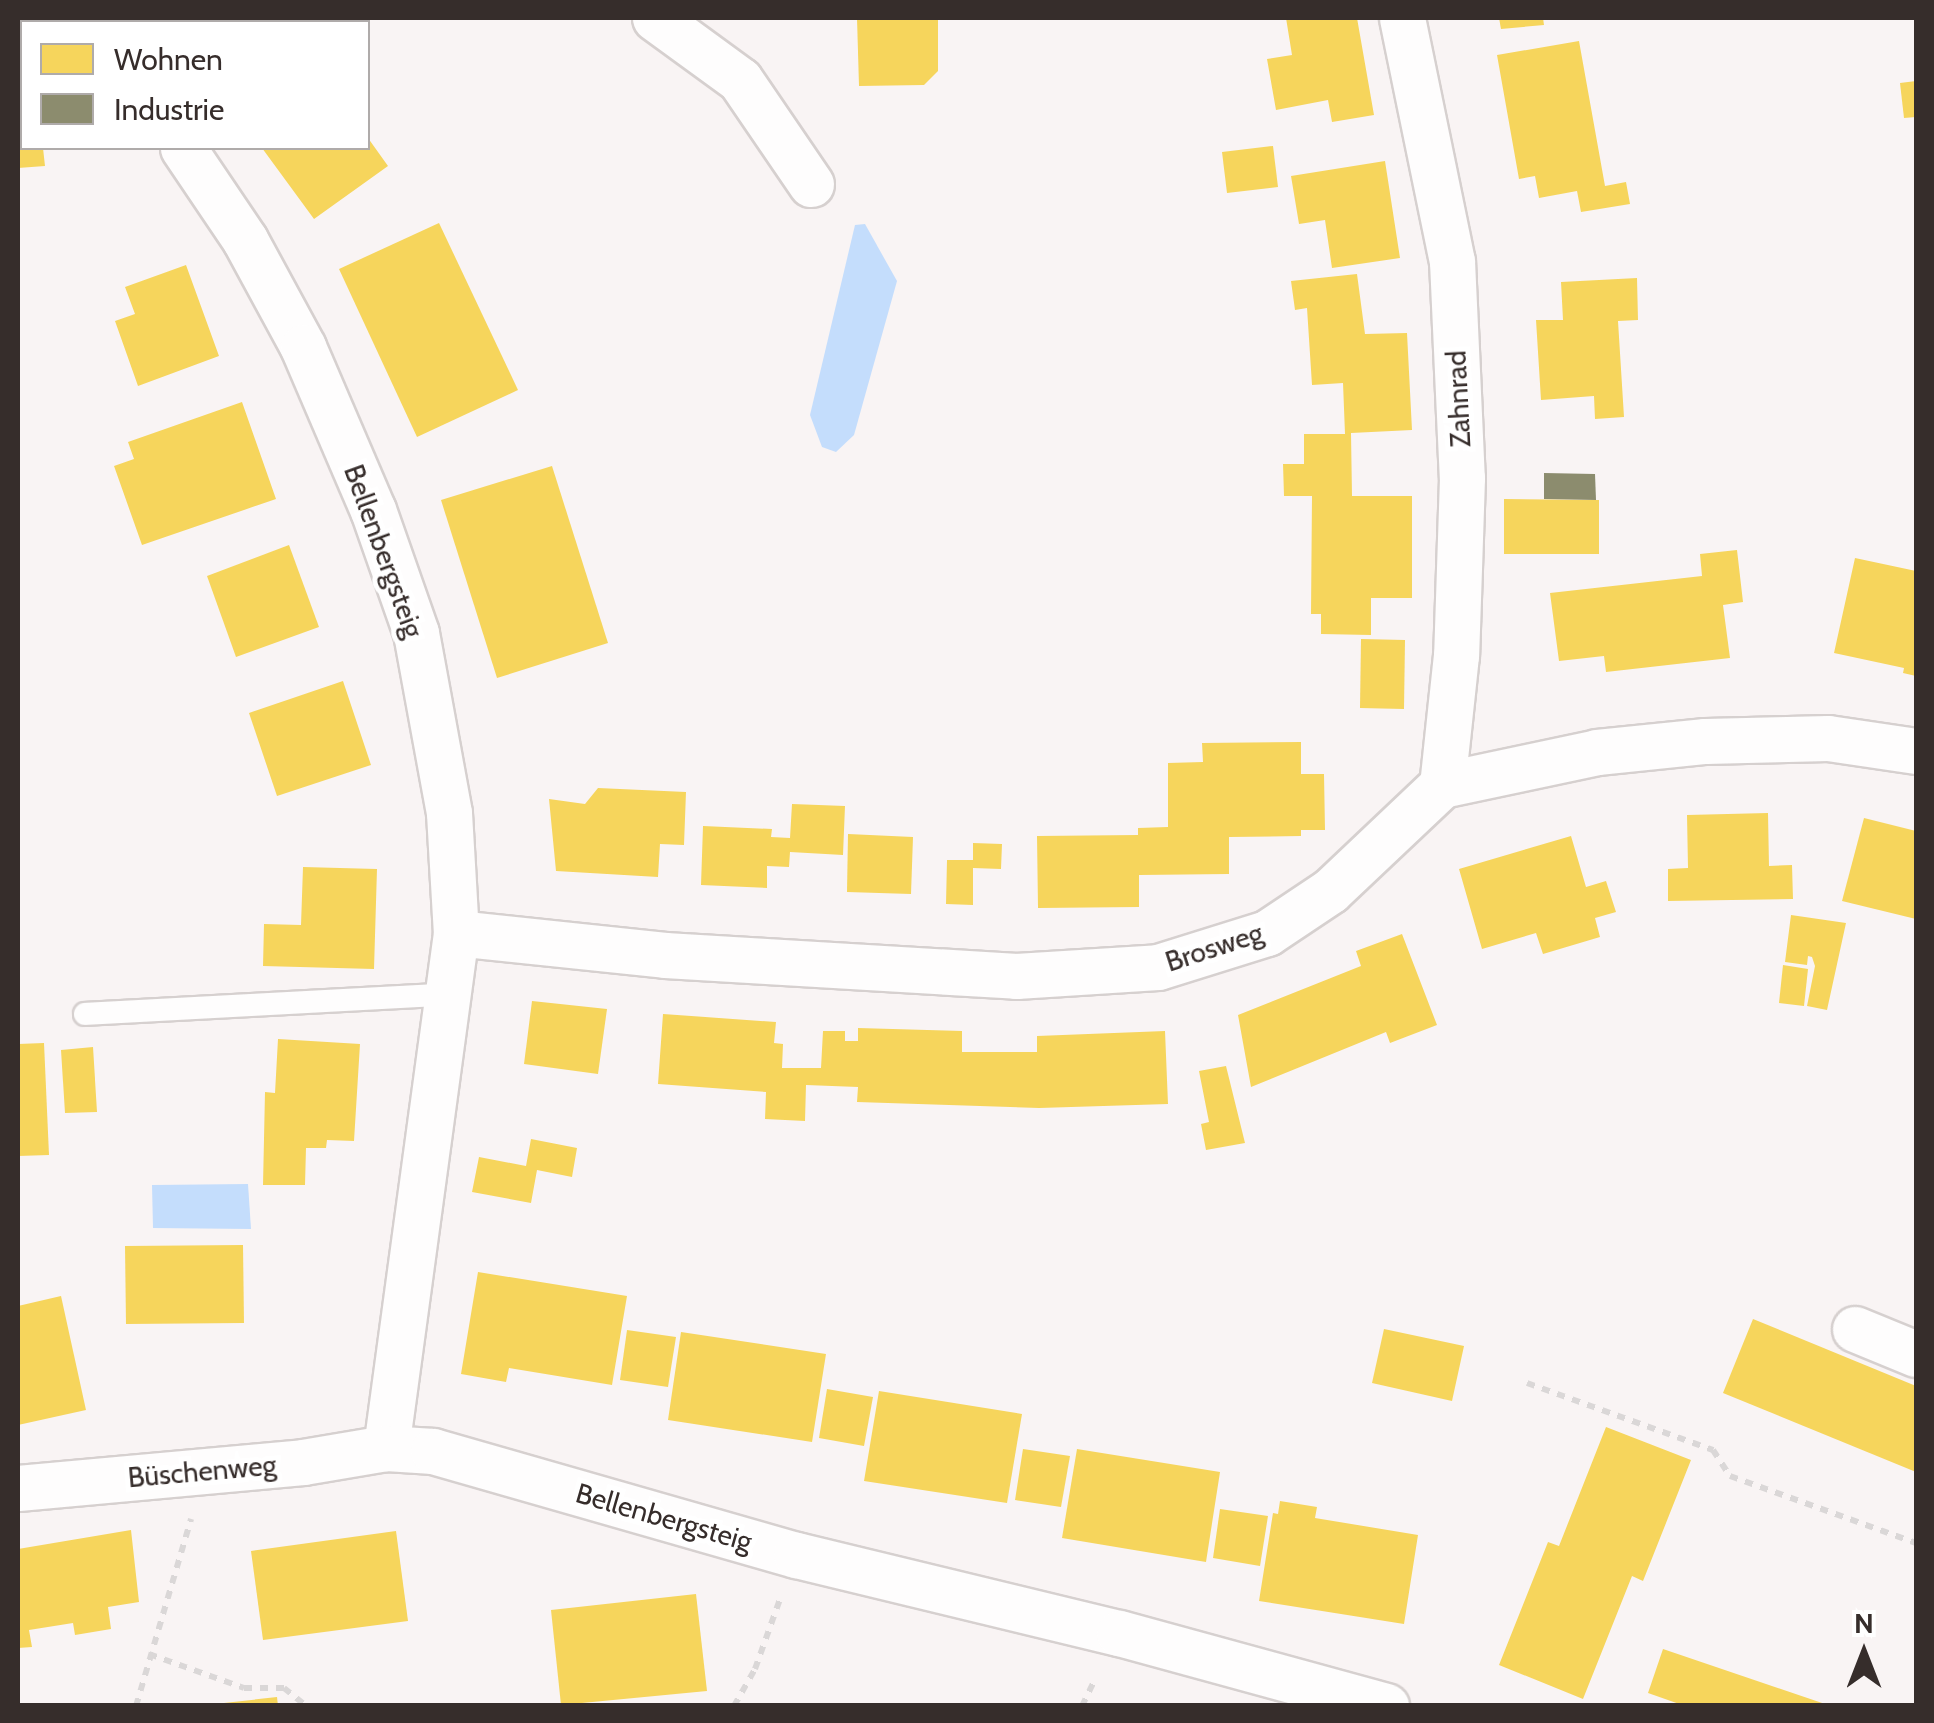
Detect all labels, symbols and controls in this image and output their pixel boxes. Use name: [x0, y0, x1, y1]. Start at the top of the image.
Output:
legend: [20, 20, 370, 150]
text: Wohnen: [114, 41, 223, 78]
text: Industrie: [114, 91, 224, 128]
street label: Zahnrad: [1439, 350, 1477, 448]
street label: Bellenbergsteig: [337, 460, 431, 642]
street label: Brosweg: [1161, 915, 1267, 979]
street label: Büschenweg: [126, 1448, 278, 1494]
street label: Bellenbergsteig: [572, 1476, 756, 1558]
north arrow: [1814, 1603, 1914, 1703]
text: N: [1854, 1606, 1874, 1640]

